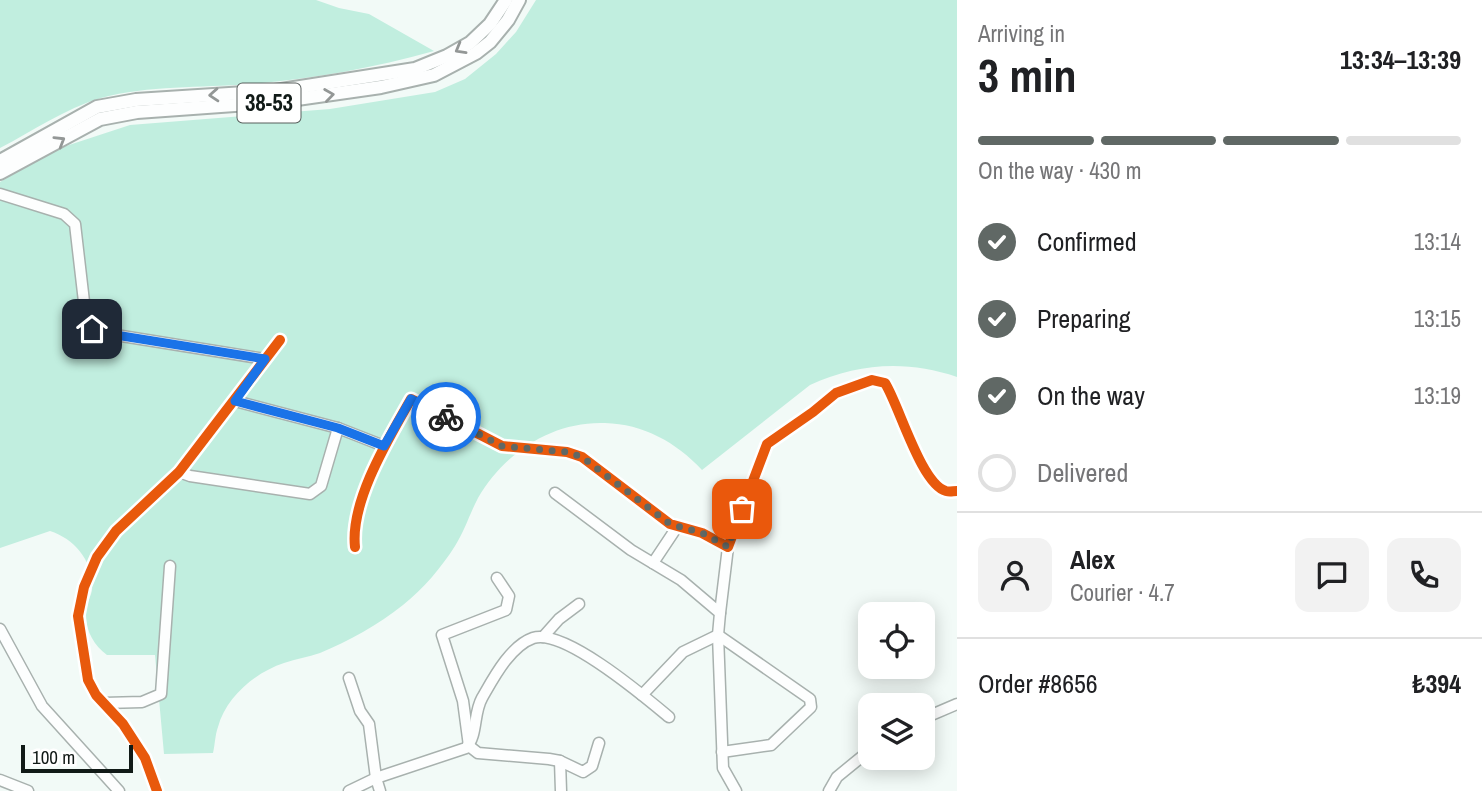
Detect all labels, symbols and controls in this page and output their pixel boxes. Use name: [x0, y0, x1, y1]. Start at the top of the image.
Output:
text: Arriving in: [978, 18, 1065, 49]
one-way arrow: [454, 40, 467, 53]
text: 13:34–13:39: [1340, 42, 1461, 77]
text: 3 min: [978, 44, 1077, 106]
road number: 38-53: [238, 83, 300, 122]
one-way arrow: [208, 87, 219, 102]
one-way arrow: [323, 87, 335, 102]
one-way arrow: [52, 136, 65, 149]
text: On the way · 430 m: [978, 155, 1142, 186]
icon: check: [978, 223, 1016, 261]
text: Confirmed: [1037, 224, 1137, 259]
text: 13:14: [1414, 226, 1461, 257]
pin: [62, 299, 122, 359]
icon: check: [978, 300, 1016, 338]
text: Preparing: [1037, 301, 1131, 336]
text: 13:15: [1414, 303, 1461, 334]
icon: home: [73, 310, 111, 348]
icon: check: [978, 377, 1016, 415]
text: On the way: [1037, 378, 1145, 413]
text: 13:19: [1414, 380, 1461, 411]
courier: [411, 382, 481, 452]
icon: bike: [427, 398, 465, 436]
text: Delivered: [1037, 455, 1128, 490]
pin: [712, 479, 772, 539]
icon: bag: [723, 490, 761, 528]
button: person: [978, 538, 1052, 612]
button: chat: [1295, 538, 1369, 612]
button: phone: [1387, 538, 1461, 612]
text: Alex: [1070, 542, 1115, 577]
text: Courier · 4.7: [1070, 577, 1175, 608]
map controls: [858, 602, 935, 770]
button: locate: [858, 602, 935, 679]
text: Order #8656: [978, 666, 1098, 701]
text: ₺394: [1412, 666, 1461, 701]
button: layers: [858, 693, 935, 770]
scale bar: [21, 742, 133, 774]
text: 100 m: [32, 744, 75, 770]

